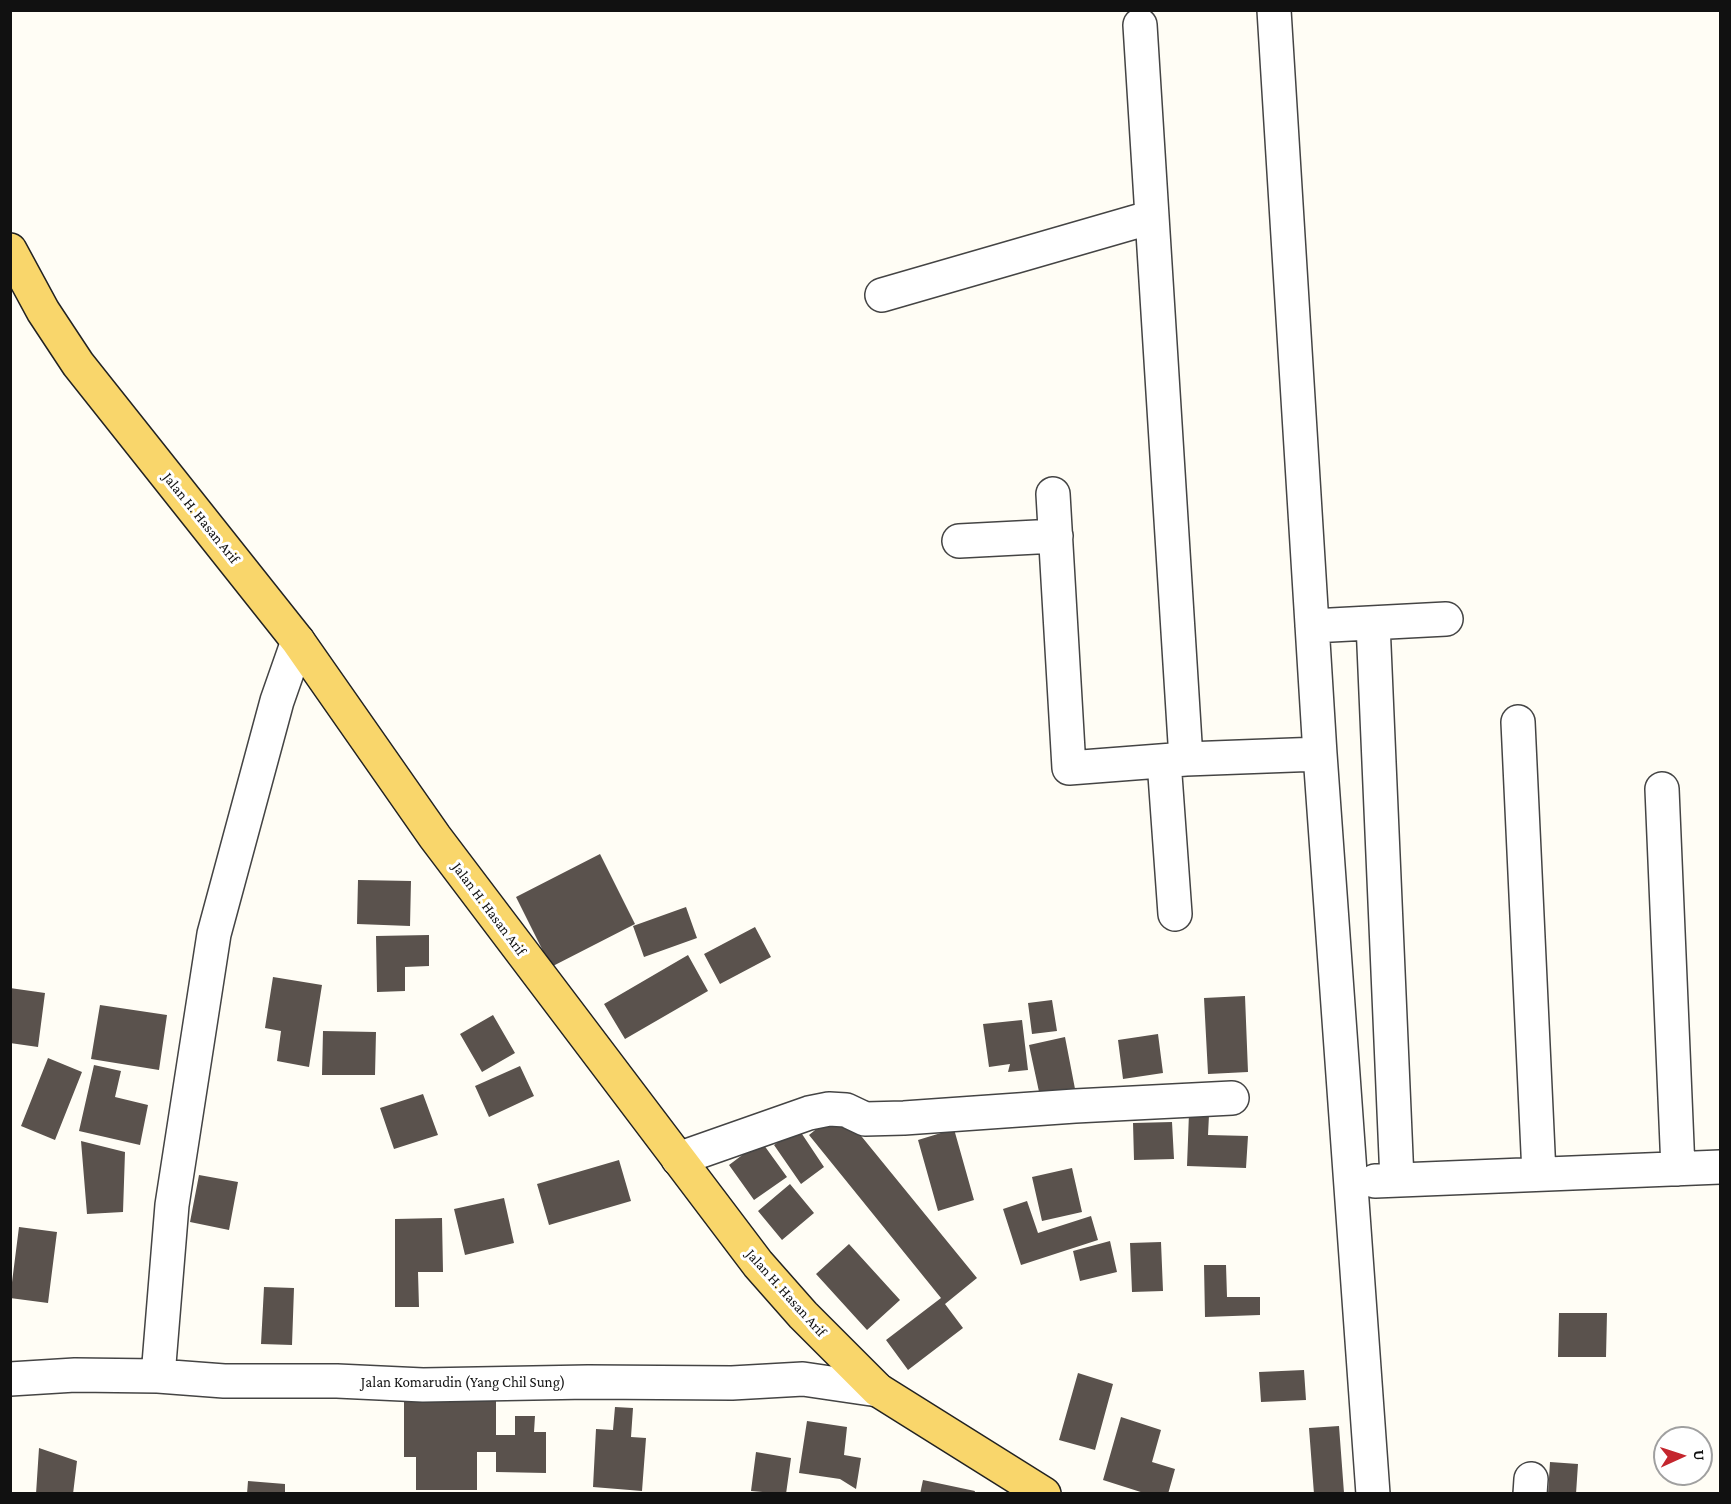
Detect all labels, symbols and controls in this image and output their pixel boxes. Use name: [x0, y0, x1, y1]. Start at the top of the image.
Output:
street label: Jalan H. Hasan Arif: [159, 469, 243, 567]
street label: Jalan H. Hasan Arif: [448, 859, 530, 959]
street label: Jalan H. Hasan Arif: [742, 1245, 830, 1341]
street label: Jalan Komarudin (Yang Chil Sung): [361, 1373, 565, 1391]
north arrow: [1653, 1426, 1713, 1486]
text: U: [1691, 1449, 1708, 1461]

